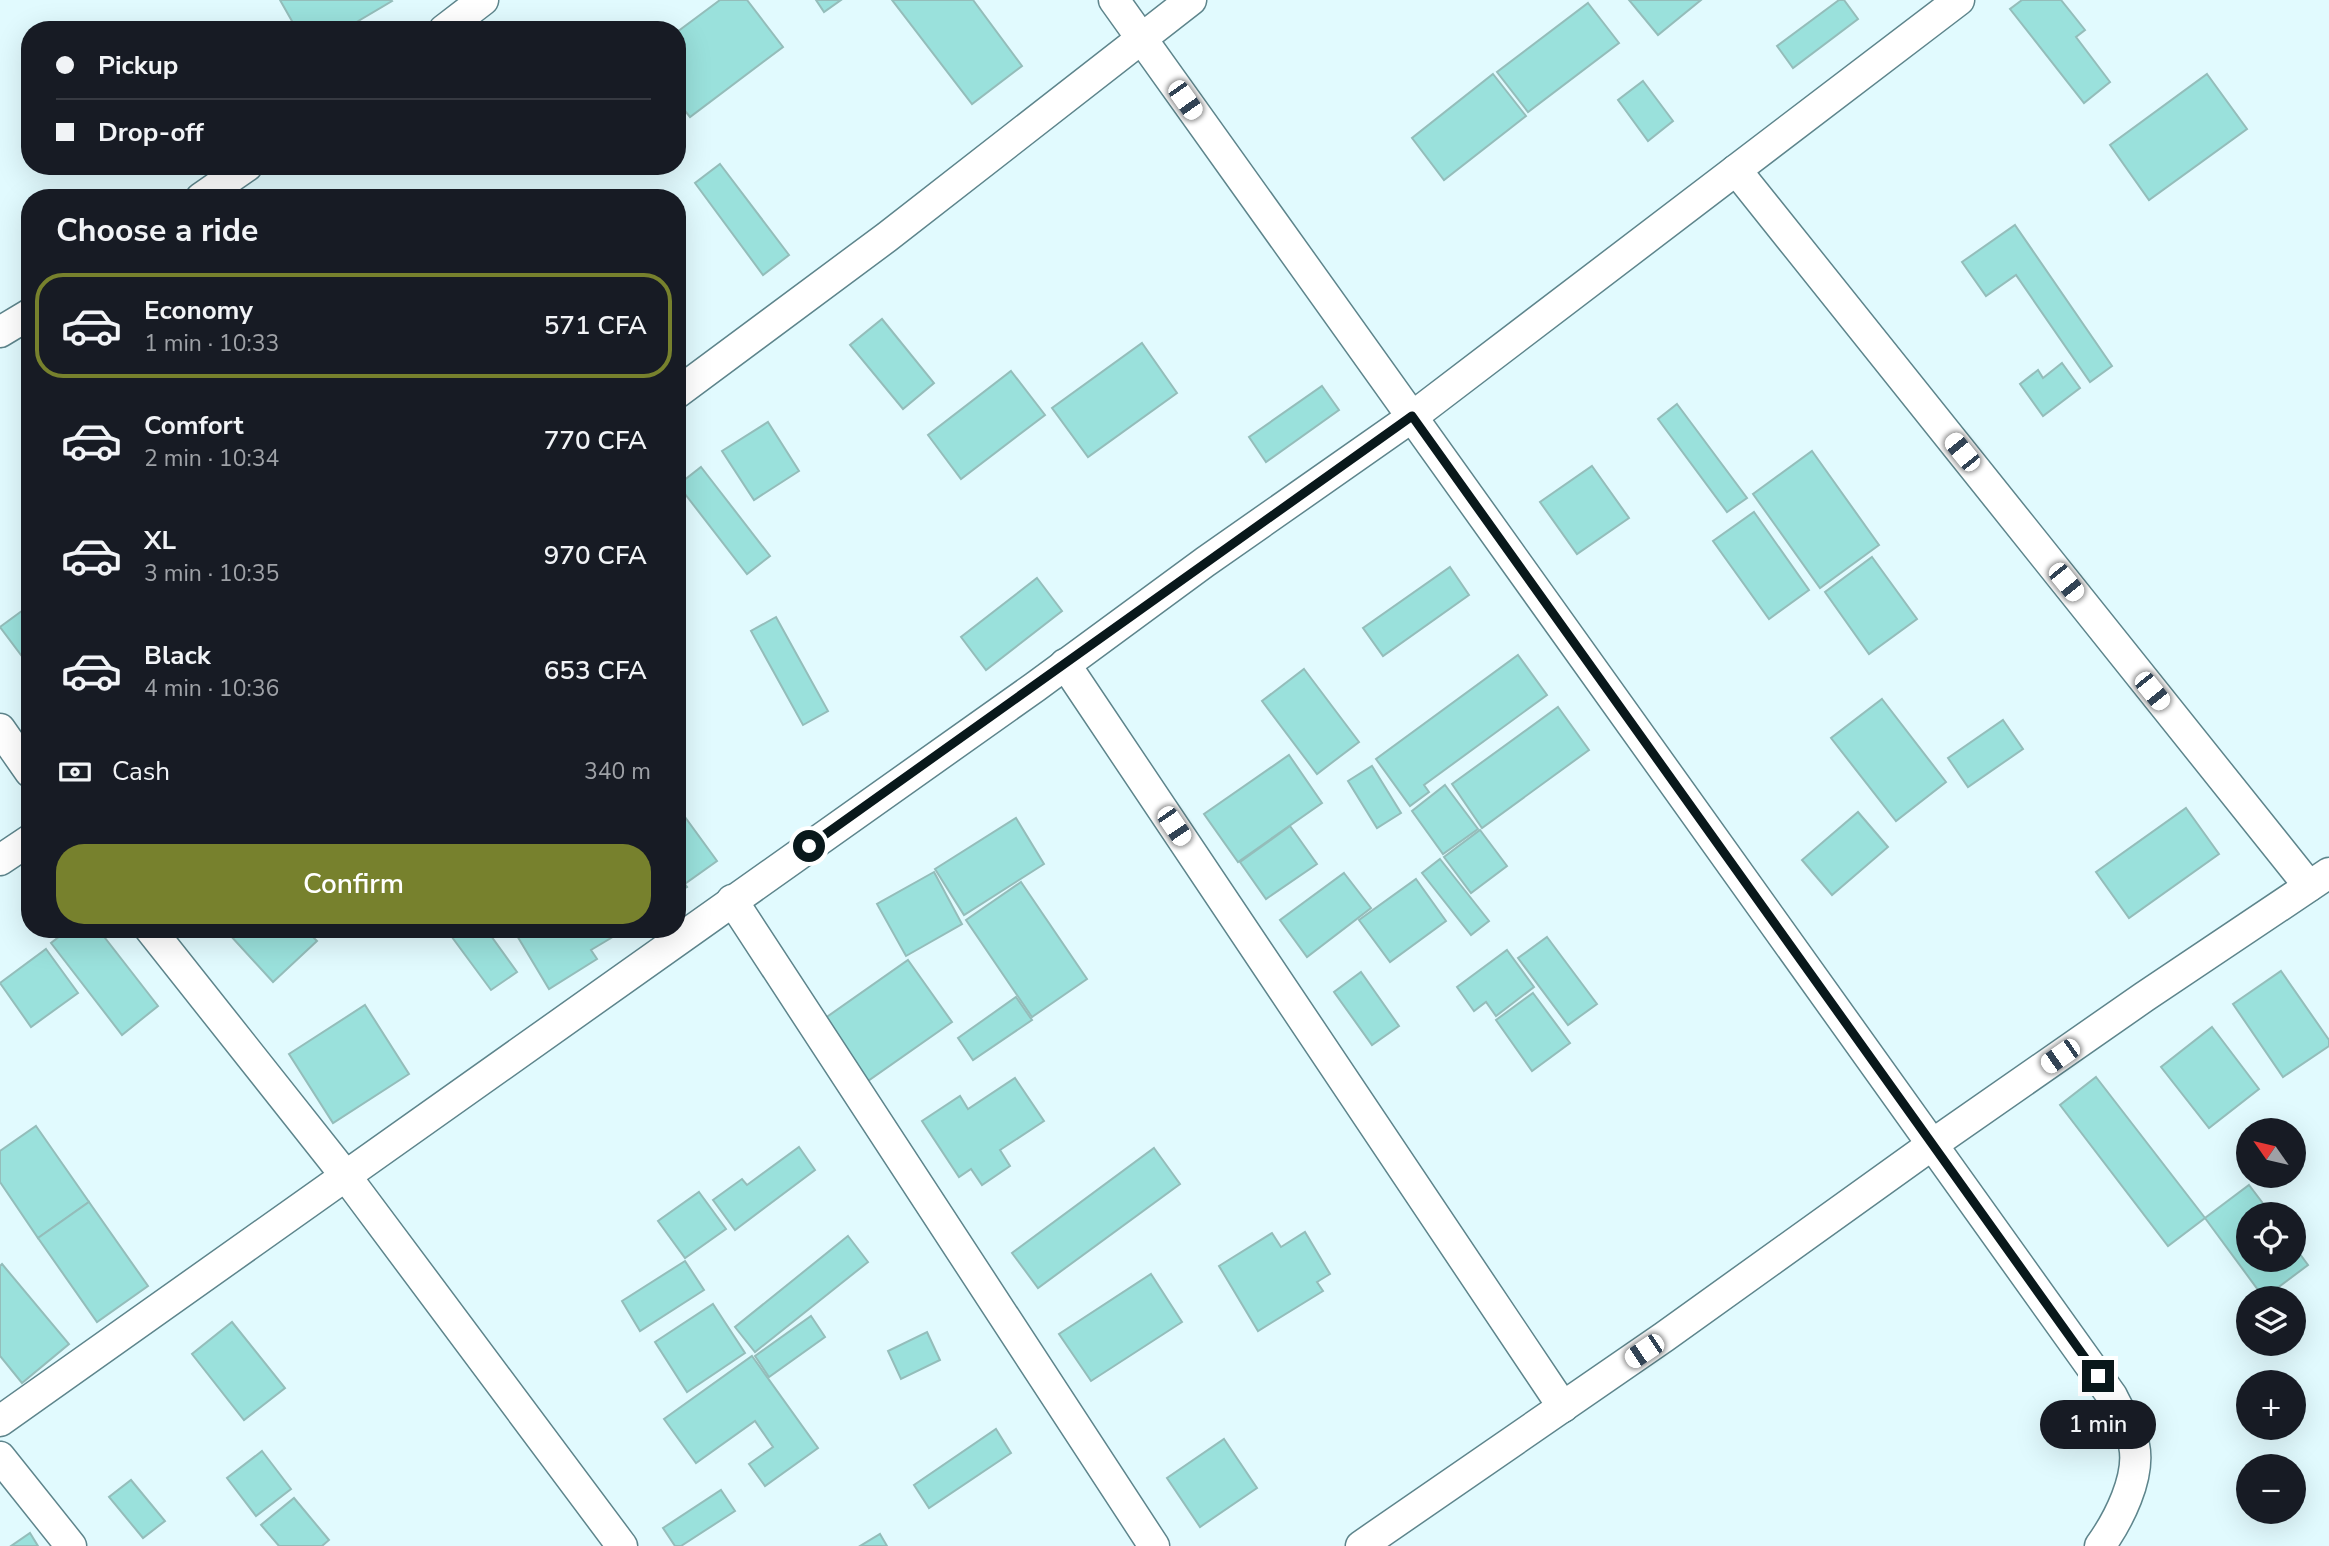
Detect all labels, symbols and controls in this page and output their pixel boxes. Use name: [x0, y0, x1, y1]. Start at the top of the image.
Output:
text: Pickup: [98, 48, 178, 83]
car: [1165, 77, 1206, 123]
text: Drop-off: [98, 115, 204, 150]
text: Choose a ride: [56, 209, 258, 252]
text: Economy: [144, 293, 253, 328]
icon: car: [60, 294, 123, 357]
text: 571 CFA: [544, 308, 647, 343]
text: 1 min · 10:33: [144, 328, 279, 359]
text: Comfort: [144, 408, 244, 443]
icon: car: [60, 409, 123, 472]
text: 770 CFA: [544, 423, 647, 458]
car: [1941, 429, 1984, 475]
text: 2 min · 10:34: [144, 443, 279, 474]
text: XL: [144, 523, 176, 558]
icon: car: [60, 524, 123, 587]
text: 970 CFA: [544, 538, 647, 573]
text: 3 min · 10:35: [144, 558, 279, 589]
car: [2045, 559, 2088, 605]
text: Black: [144, 638, 211, 673]
icon: car: [60, 639, 123, 702]
text: 653 CFA: [544, 653, 647, 688]
car: [2131, 668, 2174, 714]
text: 4 min · 10:36: [144, 673, 279, 704]
icon: cash: [56, 753, 94, 791]
text: Cash: [112, 754, 170, 789]
text: 340 m: [584, 756, 651, 787]
car: [1154, 803, 1195, 849]
route start: [793, 830, 825, 862]
button: Confirm: [56, 844, 651, 924]
car: [2037, 1035, 2084, 1077]
north arrow: [2236, 1118, 2306, 1188]
map controls: [2236, 1118, 2306, 1524]
button: locate: [2236, 1202, 2306, 1272]
button: layers: [2236, 1286, 2306, 1356]
car: [1621, 1331, 1668, 1371]
route end: [2082, 1360, 2114, 1392]
button: +: [2236, 1370, 2306, 1440]
callout: 1 min: [2040, 1400, 2156, 1450]
text: 1 min: [2069, 1409, 2127, 1440]
button: −: [2236, 1454, 2306, 1524]

